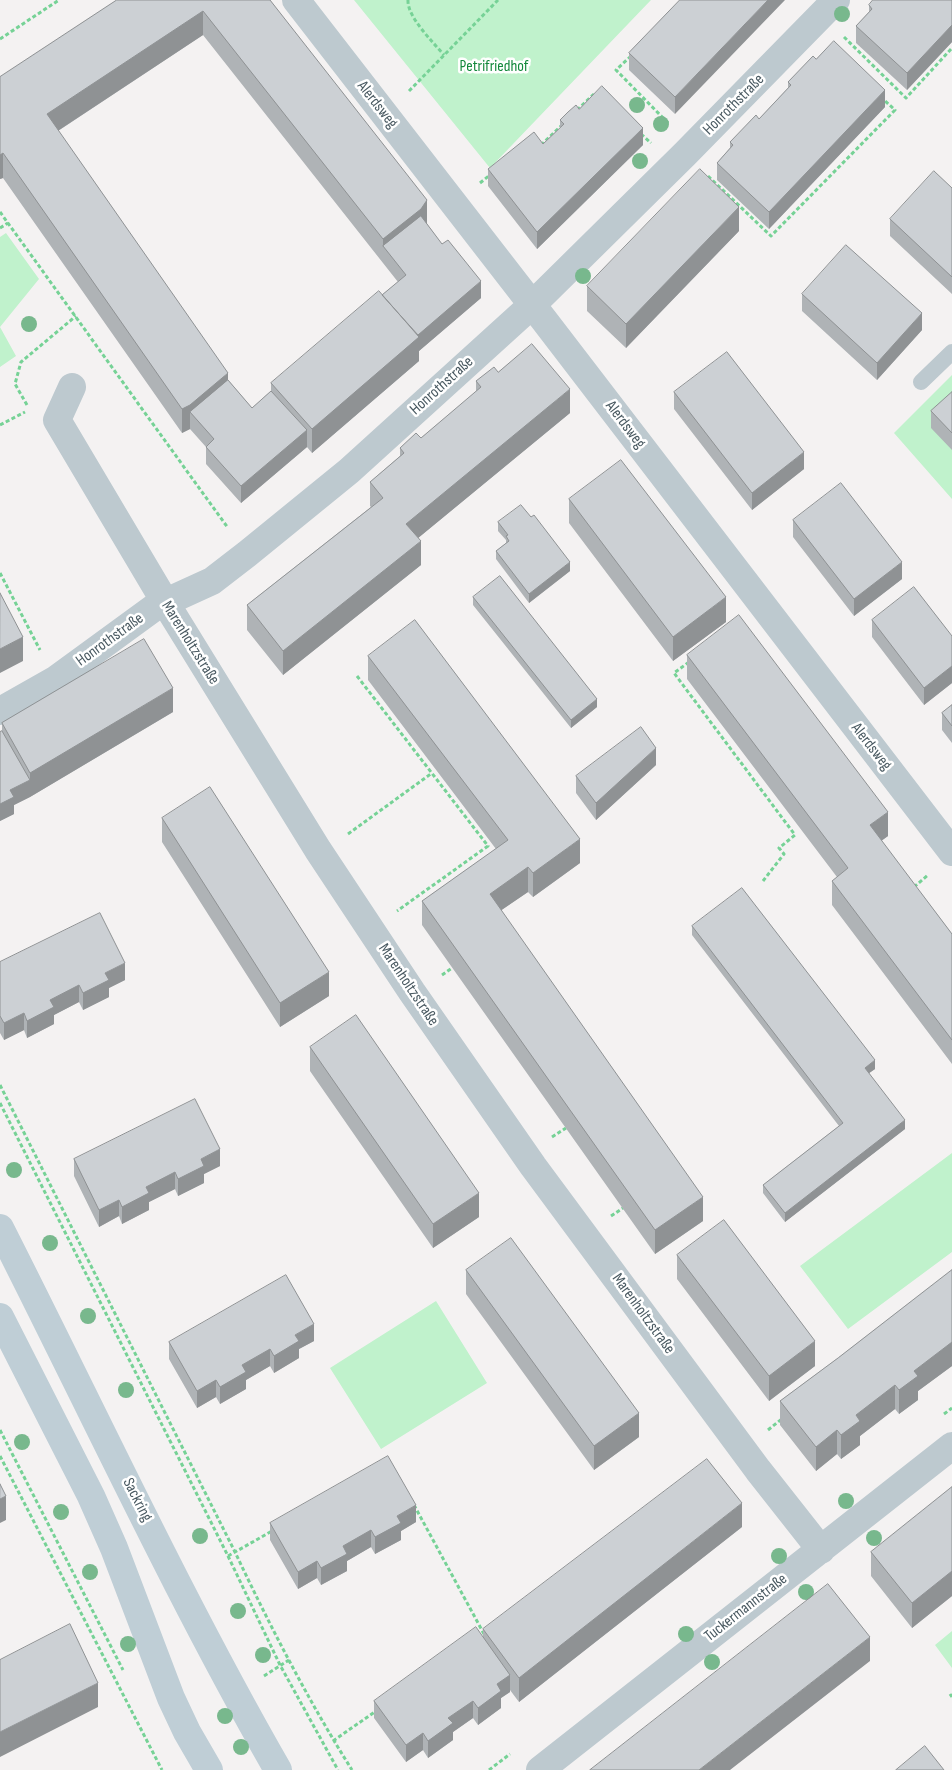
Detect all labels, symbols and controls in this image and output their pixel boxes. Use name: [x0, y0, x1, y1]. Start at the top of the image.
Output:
park label: Petrifriedhof: [460, 57, 528, 77]
street label: Honrothstraße: [699, 70, 769, 140]
street label: Alerdsweg: [353, 77, 401, 133]
street label: Honrothstraße: [406, 353, 478, 419]
street label: Alerdsweg: [601, 397, 649, 453]
street label: Marenholtzstraße: [157, 598, 223, 688]
street label: Honrothstraße: [73, 609, 147, 671]
street label: Alerdsweg: [847, 719, 895, 775]
street label: Marenholtzstraße: [374, 940, 442, 1030]
street label: Marenholtzstraße: [607, 1270, 679, 1358]
street label: Sackring: [118, 1475, 156, 1525]
street label: Tuckermannstraße: [701, 1570, 791, 1646]

